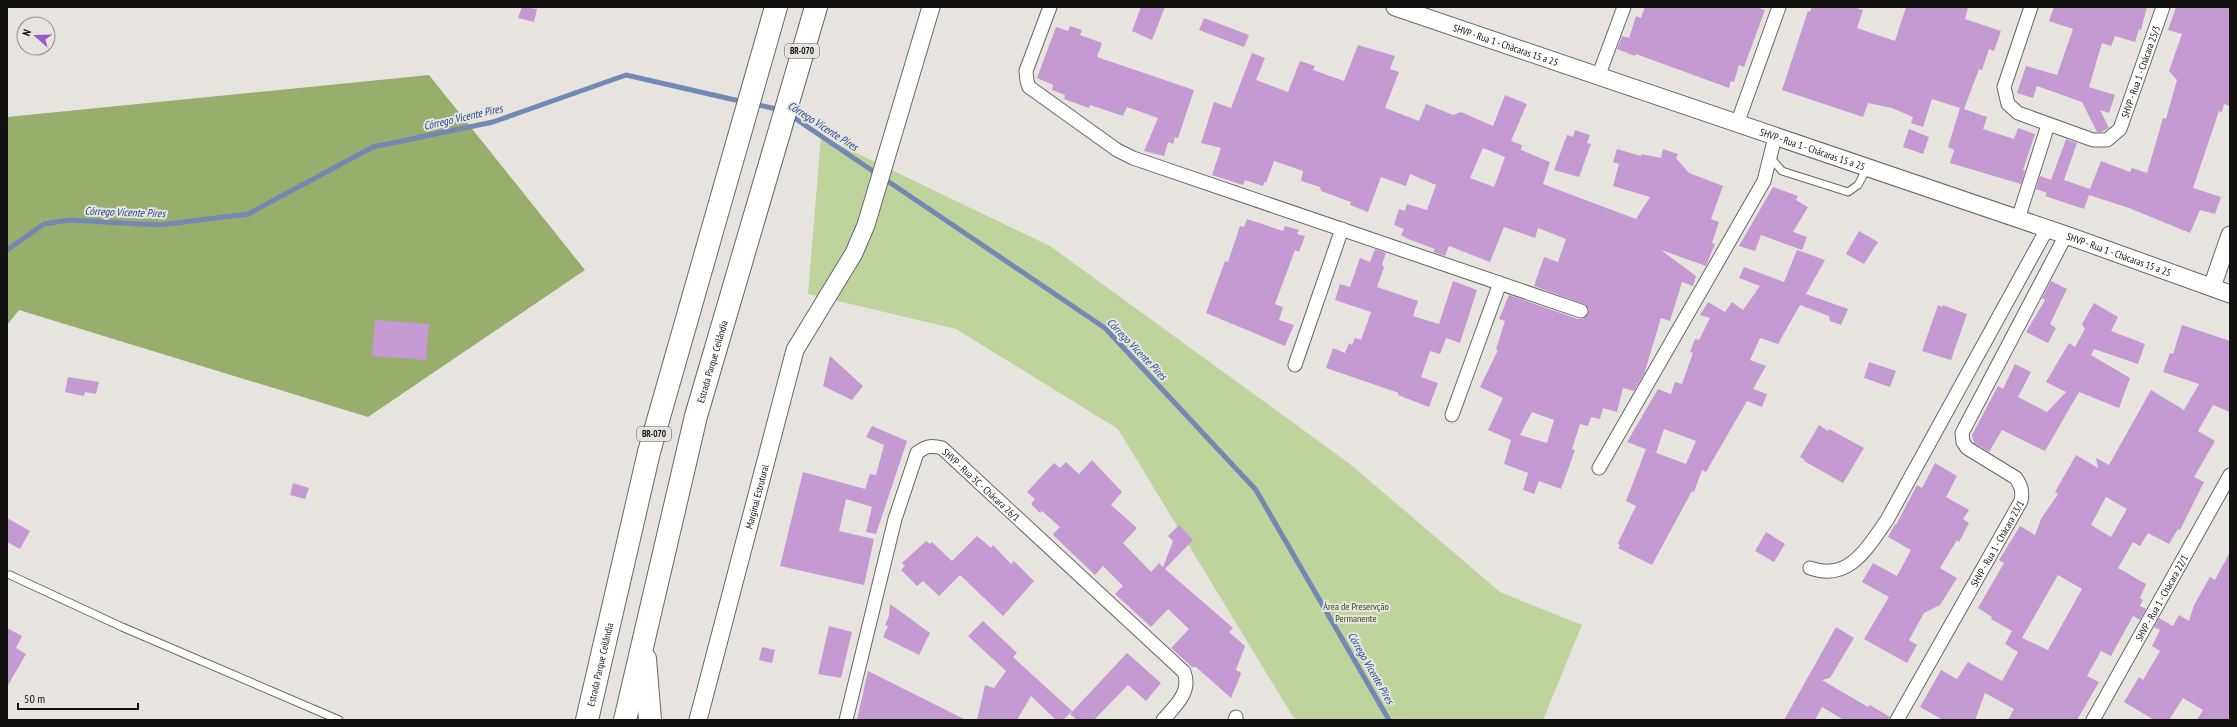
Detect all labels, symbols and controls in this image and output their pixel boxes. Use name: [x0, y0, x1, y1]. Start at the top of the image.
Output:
north arrow: [16, 16, 56, 56]
street label: SHVP - Rua 1 - Chácaras 15 a 25: [1451, 21, 1560, 69]
street label: SHVP - Rua 1 - Chácara 25/3: [2118, 24, 2163, 120]
text: N: [19, 27, 34, 38]
road number: BR-070: [785, 44, 819, 58]
water label: Córrego Vicente Pires: [785, 98, 862, 155]
water label: Córrego Vicente Pires: [422, 101, 505, 133]
street label: SHVP - Rua 1 - Chácaras 15 a 25: [1758, 125, 1867, 173]
water label: Córrego Vicente Pires: [84, 204, 167, 220]
street label: SHVP - Rua 1 - Chácaras 15 a 25: [2065, 230, 2173, 279]
water label: Córrego Vicente Pires: [1104, 315, 1171, 384]
street label: Estrada Parque Ceilândia: [694, 319, 731, 404]
road number: BR-070: [637, 427, 671, 441]
street label: SHVP - Rua 3C - Chácara 26/1: [940, 446, 1023, 524]
street label: Marginal Estrutural: [742, 462, 772, 530]
street label: SHVP - Rua 1 - Chácara 23/1: [1968, 498, 2027, 589]
street label: SHVP - Rua 1 - Chácara 22/1: [2132, 553, 2191, 644]
park label: Área de Preservção Permanente: [1323, 600, 1389, 625]
street label: Estrada Parque Ceilândia: [584, 621, 616, 708]
water label: Córrego Vicente Pires: [1345, 630, 1398, 707]
scale bar: [18, 685, 138, 711]
text: 50 m: [24, 691, 45, 706]

